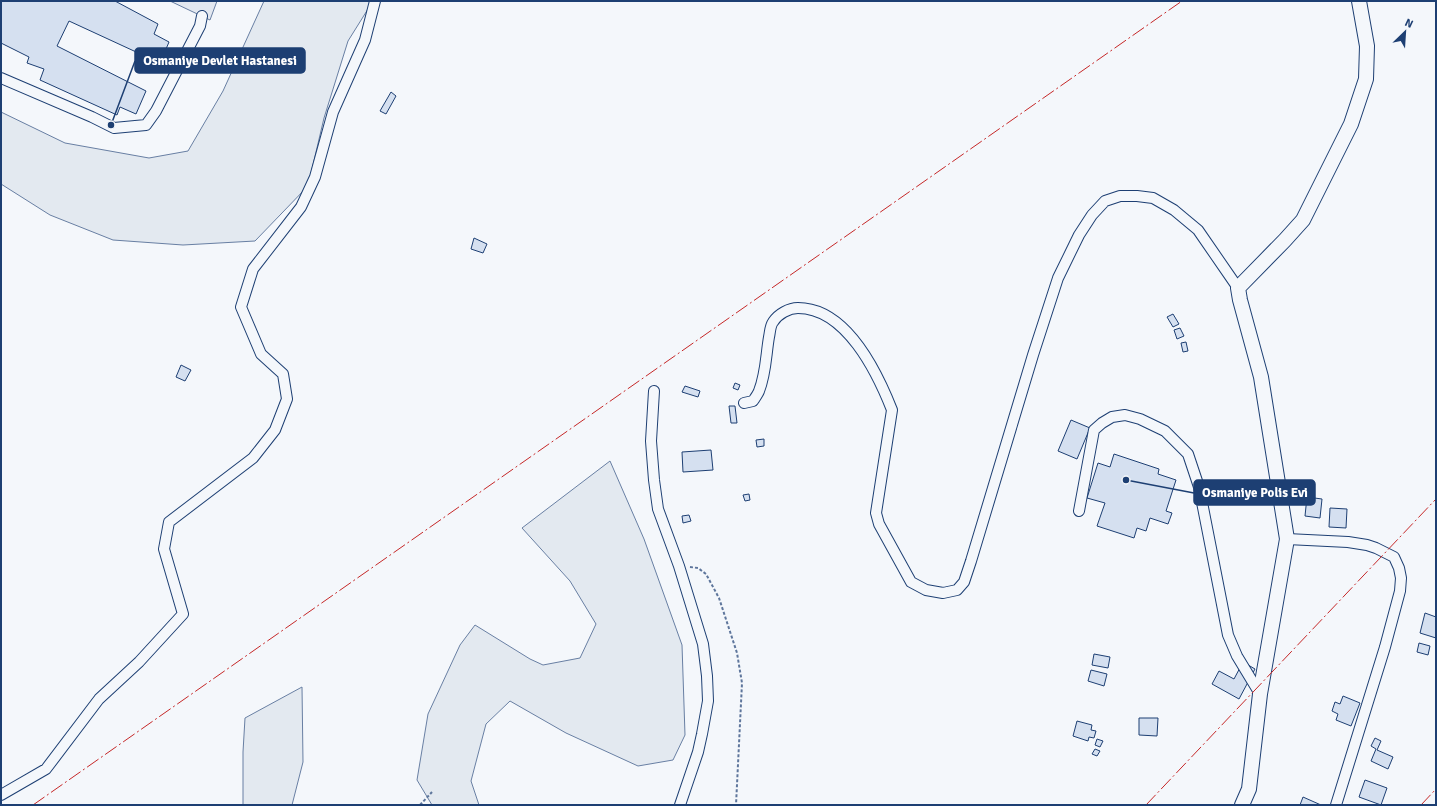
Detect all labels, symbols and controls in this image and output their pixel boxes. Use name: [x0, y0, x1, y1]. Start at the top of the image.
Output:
north arrow: [1385, 12, 1425, 52]
text: N: [1403, 16, 1415, 31]
callout: Osmaniye Devlet Hastanesi: [135, 48, 305, 73]
text: Osmaniye Devlet Hastanesi: [143, 53, 297, 69]
callout: Osmaniye Polis Evi: [1194, 480, 1315, 505]
text: Osmaniye Polis Evi: [1202, 485, 1308, 501]

